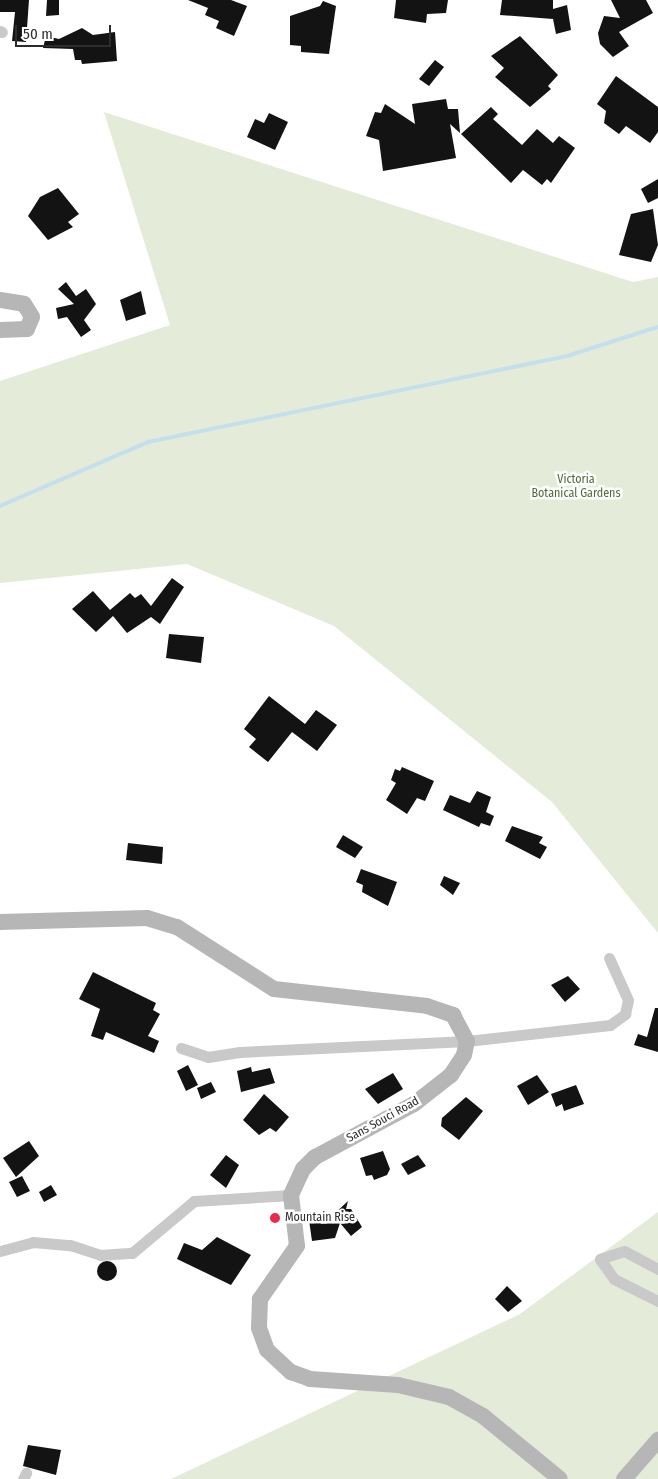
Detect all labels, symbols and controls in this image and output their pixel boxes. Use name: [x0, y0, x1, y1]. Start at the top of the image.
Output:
scale bar: [18, 15, 114, 47]
text: 50 m: [23, 25, 53, 43]
park label: Victoria Botanical Gardens: [531, 473, 621, 501]
street label: Sans Souci Road: [344, 1094, 422, 1146]
place label: Mountain Rise: [285, 1211, 355, 1225]
marker: Mountain Rise: [269, 1212, 281, 1224]

